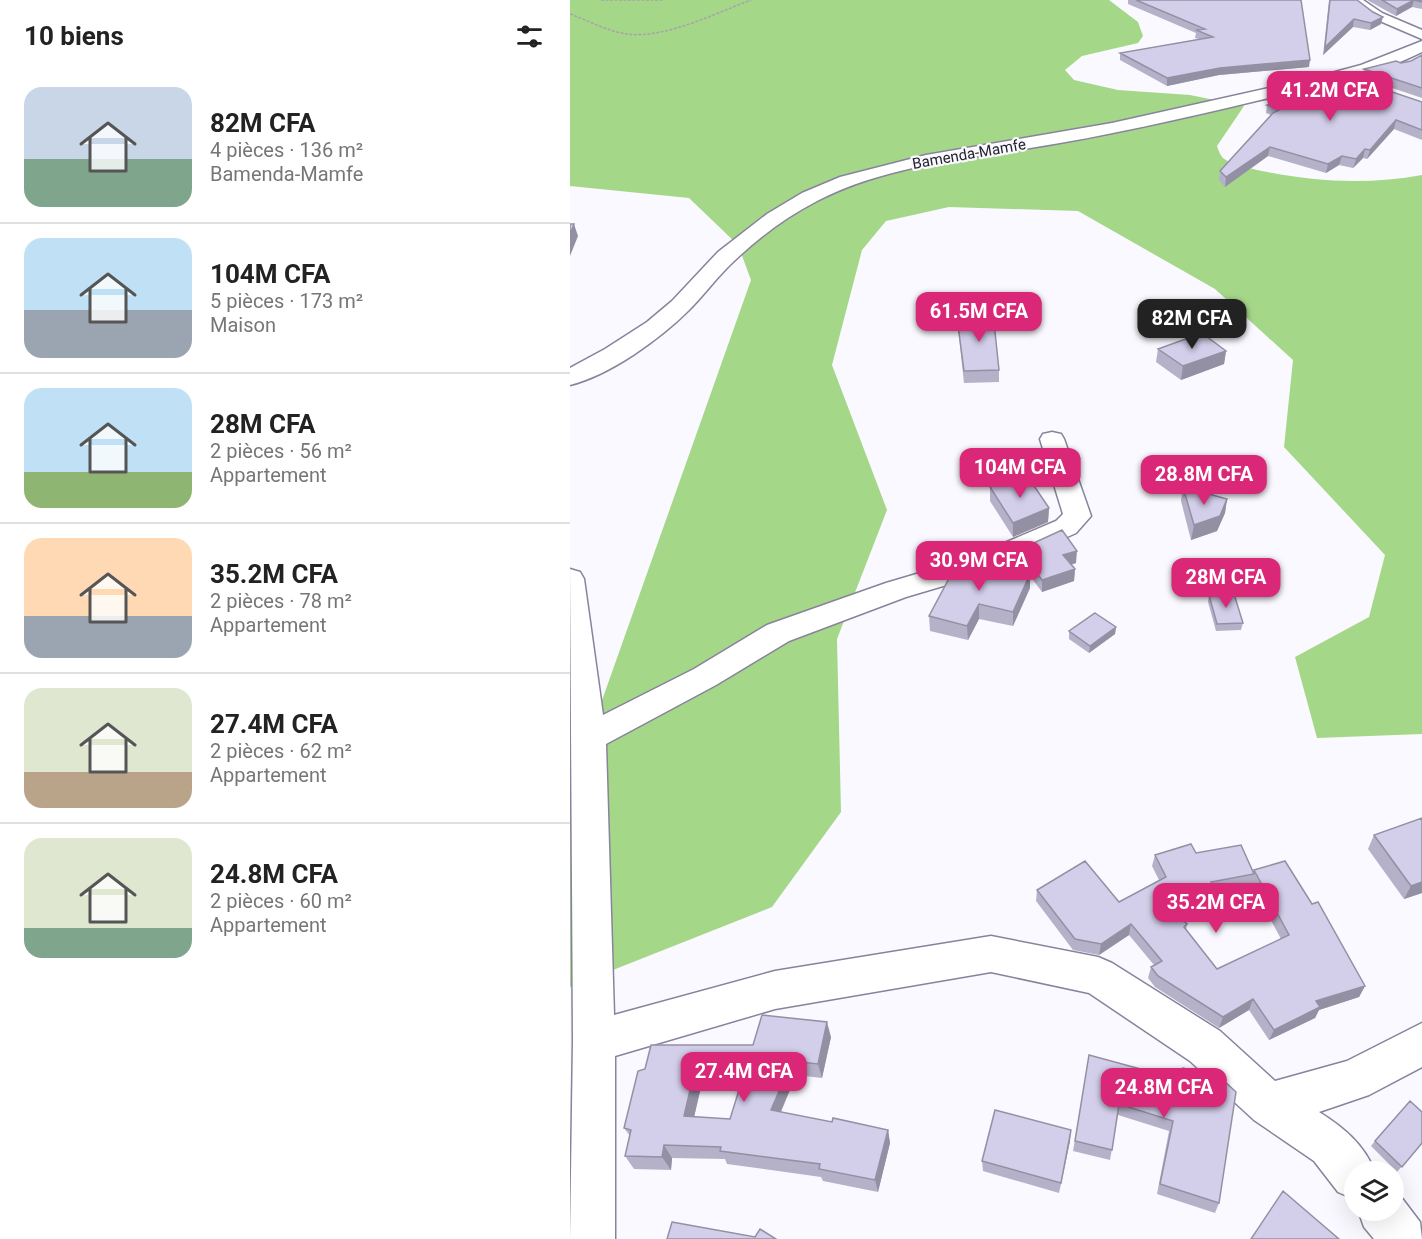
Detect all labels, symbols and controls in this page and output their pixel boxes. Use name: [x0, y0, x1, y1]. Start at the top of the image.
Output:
icon: filters: [513, 20, 546, 53]
text: 10 biens: [24, 21, 124, 51]
pin: 41.2M CFA: [1261, 71, 1399, 122]
text: 41.2M CFA: [1281, 78, 1379, 102]
text: 82M CFA: [210, 108, 315, 138]
icon: home: [72, 111, 144, 183]
street label: Bamenda-Mamfe: [911, 135, 1027, 173]
text: 4 pièces · 136 m²: [210, 138, 363, 162]
text: Bamenda-Mamfe: [210, 162, 363, 186]
text: 104M CFA: [210, 259, 330, 289]
icon: home: [72, 262, 144, 334]
text: 5 pièces · 173 m²: [210, 289, 363, 313]
pin: 61.5M CFA: [910, 292, 1048, 343]
text: 61.5M CFA: [930, 299, 1028, 323]
pin: 82M CFA: [1137, 299, 1247, 350]
text: 82M CFA: [1151, 306, 1233, 330]
text: Maison: [210, 313, 276, 337]
text: 28M CFA: [210, 409, 315, 439]
icon: home: [72, 412, 144, 484]
text: 2 pièces · 56 m²: [210, 439, 352, 463]
pin: 104M CFA: [958, 448, 1082, 499]
text: 104M CFA: [974, 455, 1066, 479]
pin: 28.8M CFA: [1135, 455, 1273, 506]
text: 28.8M CFA: [1155, 462, 1253, 486]
text: Appartement: [210, 463, 327, 487]
pin: 30.9M CFA: [910, 541, 1048, 592]
text: 30.9M CFA: [930, 548, 1028, 572]
pin: 28M CFA: [1171, 558, 1281, 609]
text: 35.2M CFA: [210, 559, 338, 589]
icon: home: [72, 562, 144, 634]
text: 28M CFA: [1185, 565, 1267, 589]
text: 2 pièces · 78 m²: [210, 589, 352, 613]
text: Appartement: [210, 613, 327, 637]
text: 27.4M CFA: [210, 709, 338, 739]
icon: home: [72, 712, 144, 784]
text: 2 pièces · 62 m²: [210, 739, 352, 763]
text: Appartement: [210, 763, 327, 787]
text: 24.8M CFA: [210, 859, 338, 889]
icon: home: [72, 862, 144, 934]
pin: 35.2M CFA: [1147, 883, 1285, 934]
text: 2 pièces · 60 m²: [210, 889, 352, 913]
text: 35.2M CFA: [1167, 890, 1265, 914]
text: Appartement: [210, 913, 327, 937]
pin: 27.4M CFA: [675, 1052, 813, 1103]
text: 27.4M CFA: [695, 1059, 793, 1083]
pin: 24.8M CFA: [1095, 1068, 1233, 1119]
text: 24.8M CFA: [1115, 1075, 1213, 1099]
map controls: [1344, 1161, 1404, 1221]
button: layers: [1344, 1161, 1404, 1221]

